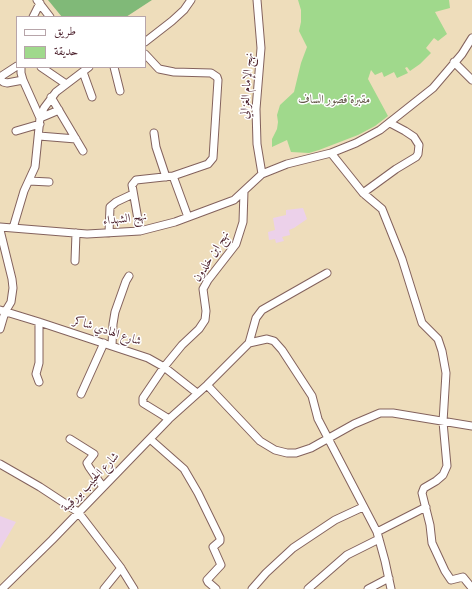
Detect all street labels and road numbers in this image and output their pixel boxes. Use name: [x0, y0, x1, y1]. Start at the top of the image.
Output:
street label: نهج الإمام الغزالي: [239, 52, 257, 120]
street label: نهج الشهداء: [102, 211, 148, 229]
street label: نهج ابن خلدون: [191, 229, 233, 285]
street label: شارع الهادي شاكر: [71, 314, 143, 350]
street label: شارع الحبيب بورقيبة: [59, 450, 123, 516]

